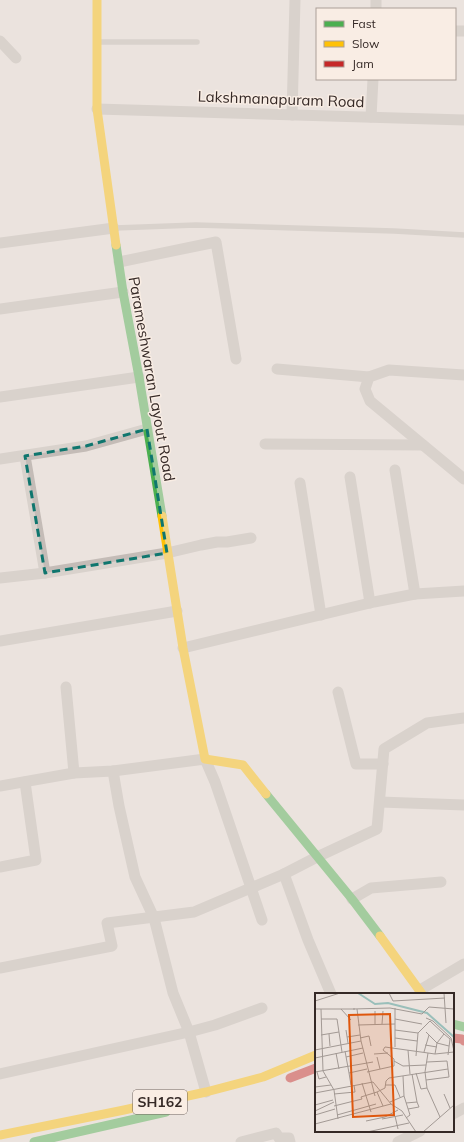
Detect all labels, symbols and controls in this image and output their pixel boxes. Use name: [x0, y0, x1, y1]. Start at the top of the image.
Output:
legend: [316, 8, 456, 80]
text: Fast: [352, 16, 376, 31]
text: Slow: [352, 36, 380, 51]
text: Jam: [352, 56, 374, 71]
street label: Lakshmanapuram Road: [197, 87, 365, 111]
street label: Parameshwaran Layout Road: [125, 275, 179, 483]
inset map: [315, 993, 454, 1132]
road number: SH162: [133, 1090, 187, 1114]

